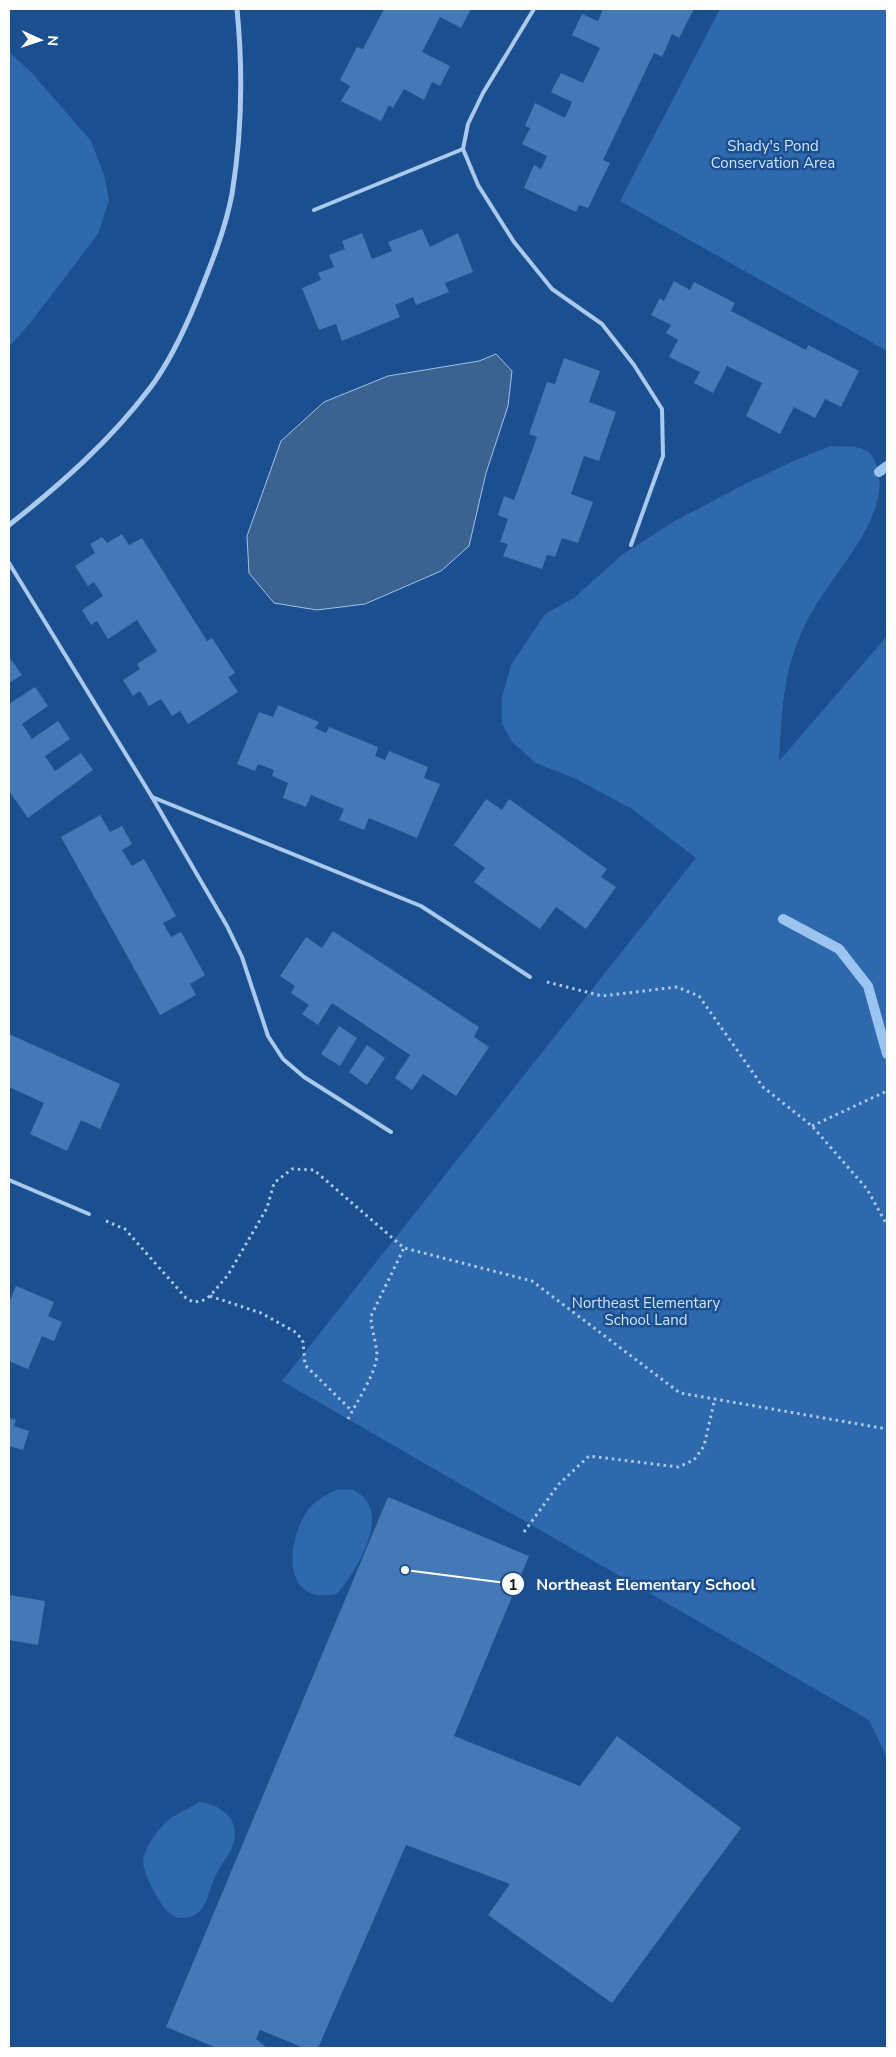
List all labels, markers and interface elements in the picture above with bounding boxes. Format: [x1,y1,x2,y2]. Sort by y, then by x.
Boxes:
north arrow [15,15,65,65]
text: N [43,35,62,46]
park label: Shady's Pond Conservation Area [711,136,835,173]
park label: Northeast Elementary School Land [572,1293,720,1330]
callout: Northeast Elementary School [501,1569,765,1600]
text: Northeast Elementary School [536,1574,756,1596]
text: 1 [508,1575,518,1595]

